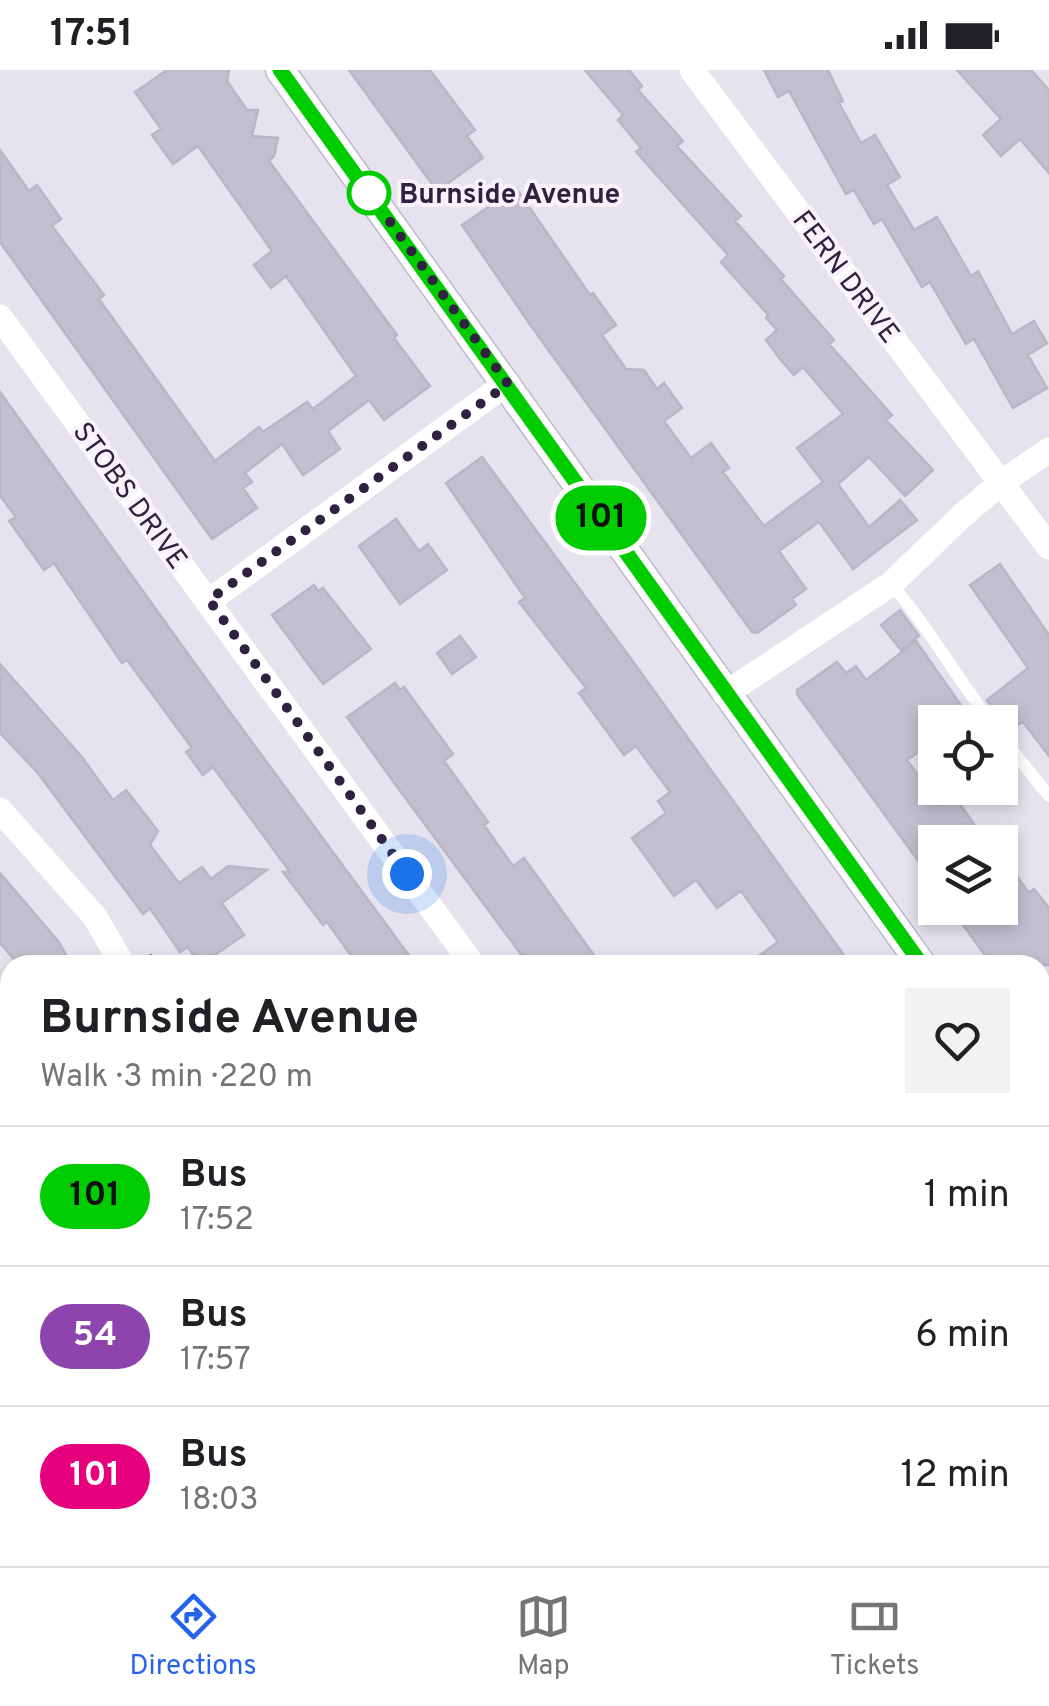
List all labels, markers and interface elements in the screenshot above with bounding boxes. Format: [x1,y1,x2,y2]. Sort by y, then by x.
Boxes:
text: 17:51 [50,11,133,60]
marker: Burnside Avenue [348,172,390,214]
place label: Burnside Avenue [399,178,620,214]
street label: FERN DRIVE [783,204,906,351]
street label: STOBS DRIVE [63,416,194,577]
line badge: 101 [544,486,658,550]
text: 101 [575,496,627,540]
map controls [918,705,1018,925]
button: locate [918,705,1018,805]
button: layers [918,825,1018,925]
your location [382,849,432,899]
button: heart [905,988,1010,1093]
text: Burnside Avenue [40,990,419,1050]
text: Walk · 3 min · 220 m [40,1058,313,1098]
text: Bus [180,1152,247,1201]
text: 1 min [924,1172,1010,1221]
text: 101 [69,1174,121,1218]
text: 17:52 [180,1201,254,1241]
text: Bus [180,1292,247,1341]
text: 6 min [915,1312,1010,1361]
text: 54 [73,1314,117,1358]
text: 17:57 [180,1341,251,1381]
text: Bus [180,1432,247,1481]
text: 12 min [900,1452,1010,1501]
text: 101 [69,1454,121,1498]
text: 18:03 [180,1481,259,1521]
tab: Directions [130,1589,257,1685]
tab: Map [516,1589,571,1685]
tab: Tickets [830,1589,919,1685]

